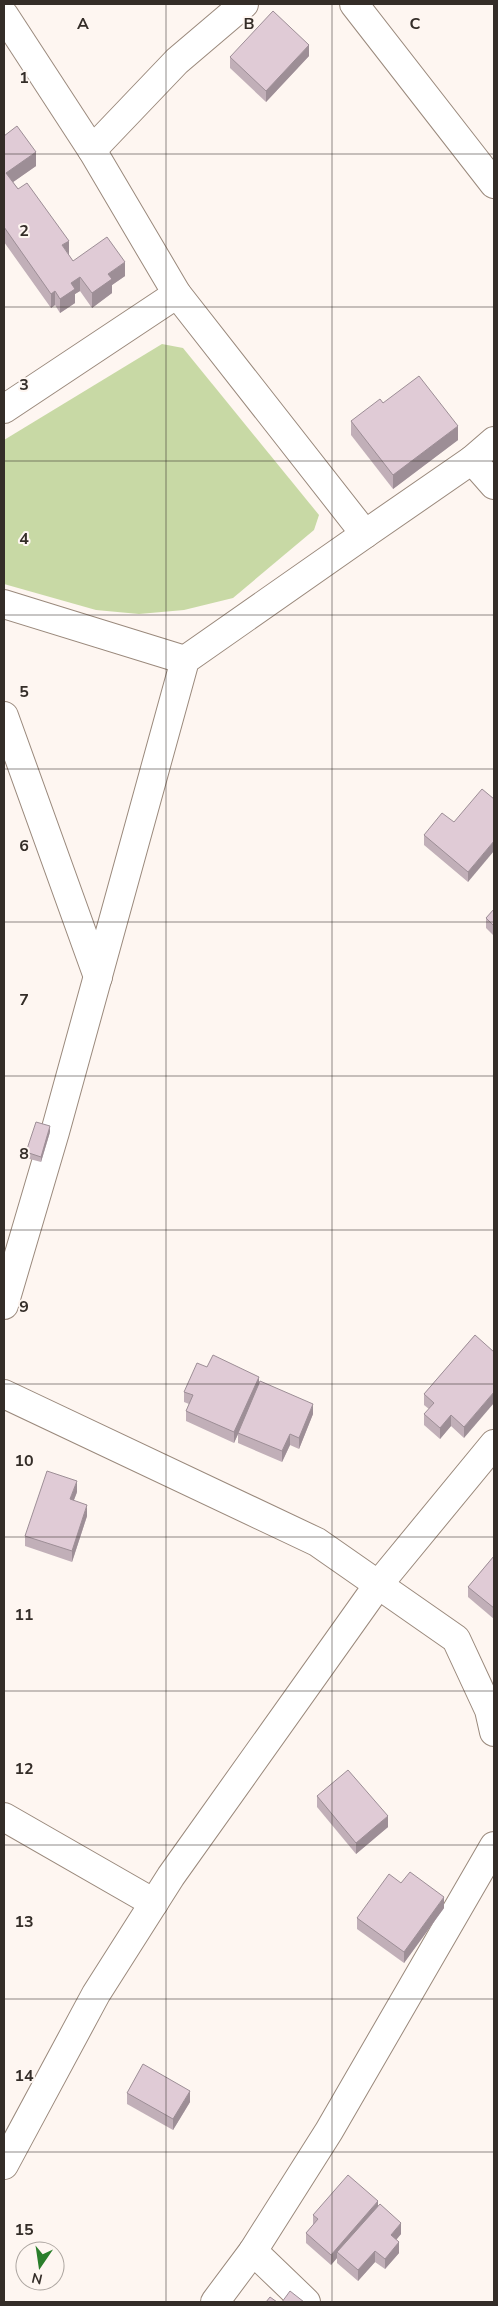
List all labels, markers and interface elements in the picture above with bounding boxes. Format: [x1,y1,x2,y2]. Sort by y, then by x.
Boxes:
text: A [77,13,89,35]
text: B [243,13,255,35]
text: C [410,13,421,35]
text: 1 [19,67,29,89]
text: 2 [19,220,29,242]
text: 3 [19,374,29,396]
text: 4 [19,528,29,550]
text: 5 [19,681,29,703]
text: 6 [19,835,29,857]
text: 7 [19,989,29,1011]
text: 8 [19,1143,29,1165]
text: 9 [19,1296,29,1318]
text: 10 [14,1450,34,1472]
text: 11 [14,1604,34,1626]
text: 12 [14,1758,34,1780]
text: 13 [14,1911,34,1933]
text: 14 [14,2065,34,2087]
text: 15 [14,2219,34,2241]
north arrow [15,2241,65,2291]
text: N [30,2268,44,2289]

